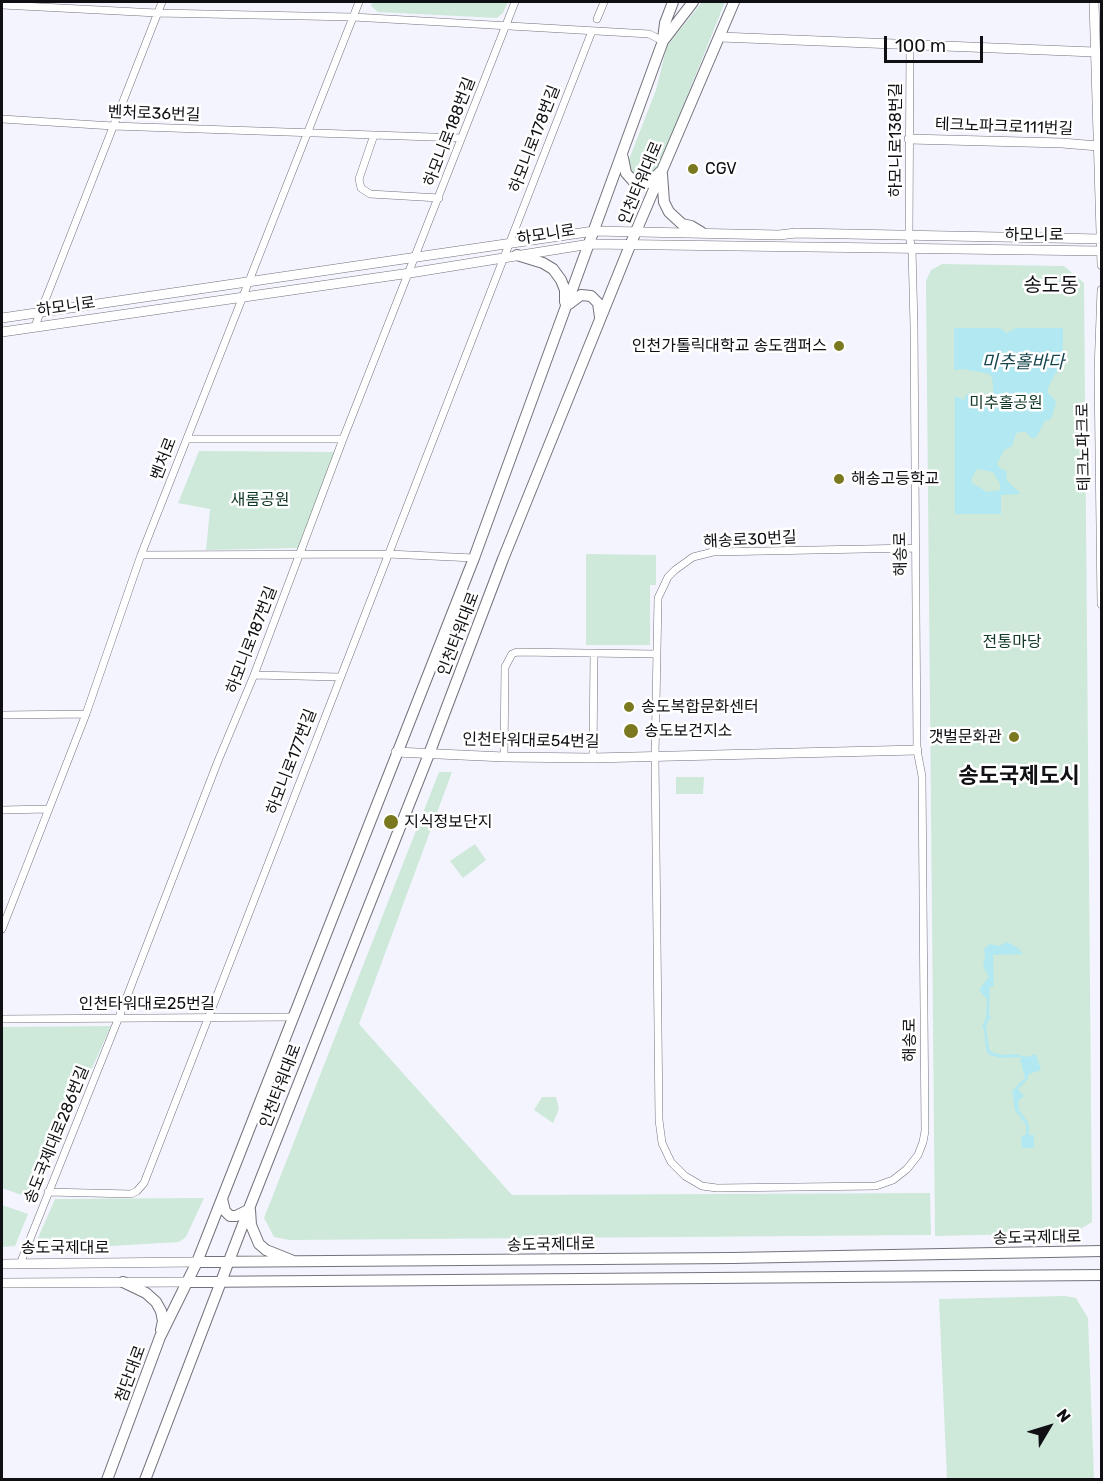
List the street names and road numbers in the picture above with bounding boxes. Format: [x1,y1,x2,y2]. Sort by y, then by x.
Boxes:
street label: 하모니로188번길 [420,75,480,189]
street label: 하모니로178번길 [506,83,564,195]
street label: 하모니로138번길 [886,83,906,197]
street label: 벤처로36번길 [107,103,201,125]
street label: 테크노파크로111번길 [935,115,1073,139]
street label: 인천타워대로 [615,139,667,227]
street label: 하모니로 [515,221,577,249]
street label: 하모니로 [1005,225,1063,245]
street label: 하모니로 [36,293,96,321]
street label: 테크노파크로 [1074,403,1094,491]
street label: 벤처로 [147,435,181,483]
street label: 해송로30번길 [703,528,797,552]
street label: 해송로 [891,532,911,576]
street label: 하모니로187번길 [223,584,281,696]
street label: 인천타워대로 [434,589,484,679]
street label: 하모니로177번길 [263,706,321,818]
street label: 인천타워대로54번길 [462,730,600,752]
street label: 인천타워대로25번길 [79,994,215,1014]
street label: 해송로 [900,1018,920,1062]
street label: 인천타워대로 [256,1041,306,1131]
street label: 송도국제대로286번길 [21,1063,93,1207]
street label: 송도국제대로 [993,1228,1081,1248]
street label: 송도국제대로 [507,1235,595,1255]
street label: 송도국제대로 [21,1238,109,1258]
street label: 첨단대로 [112,1343,150,1405]

